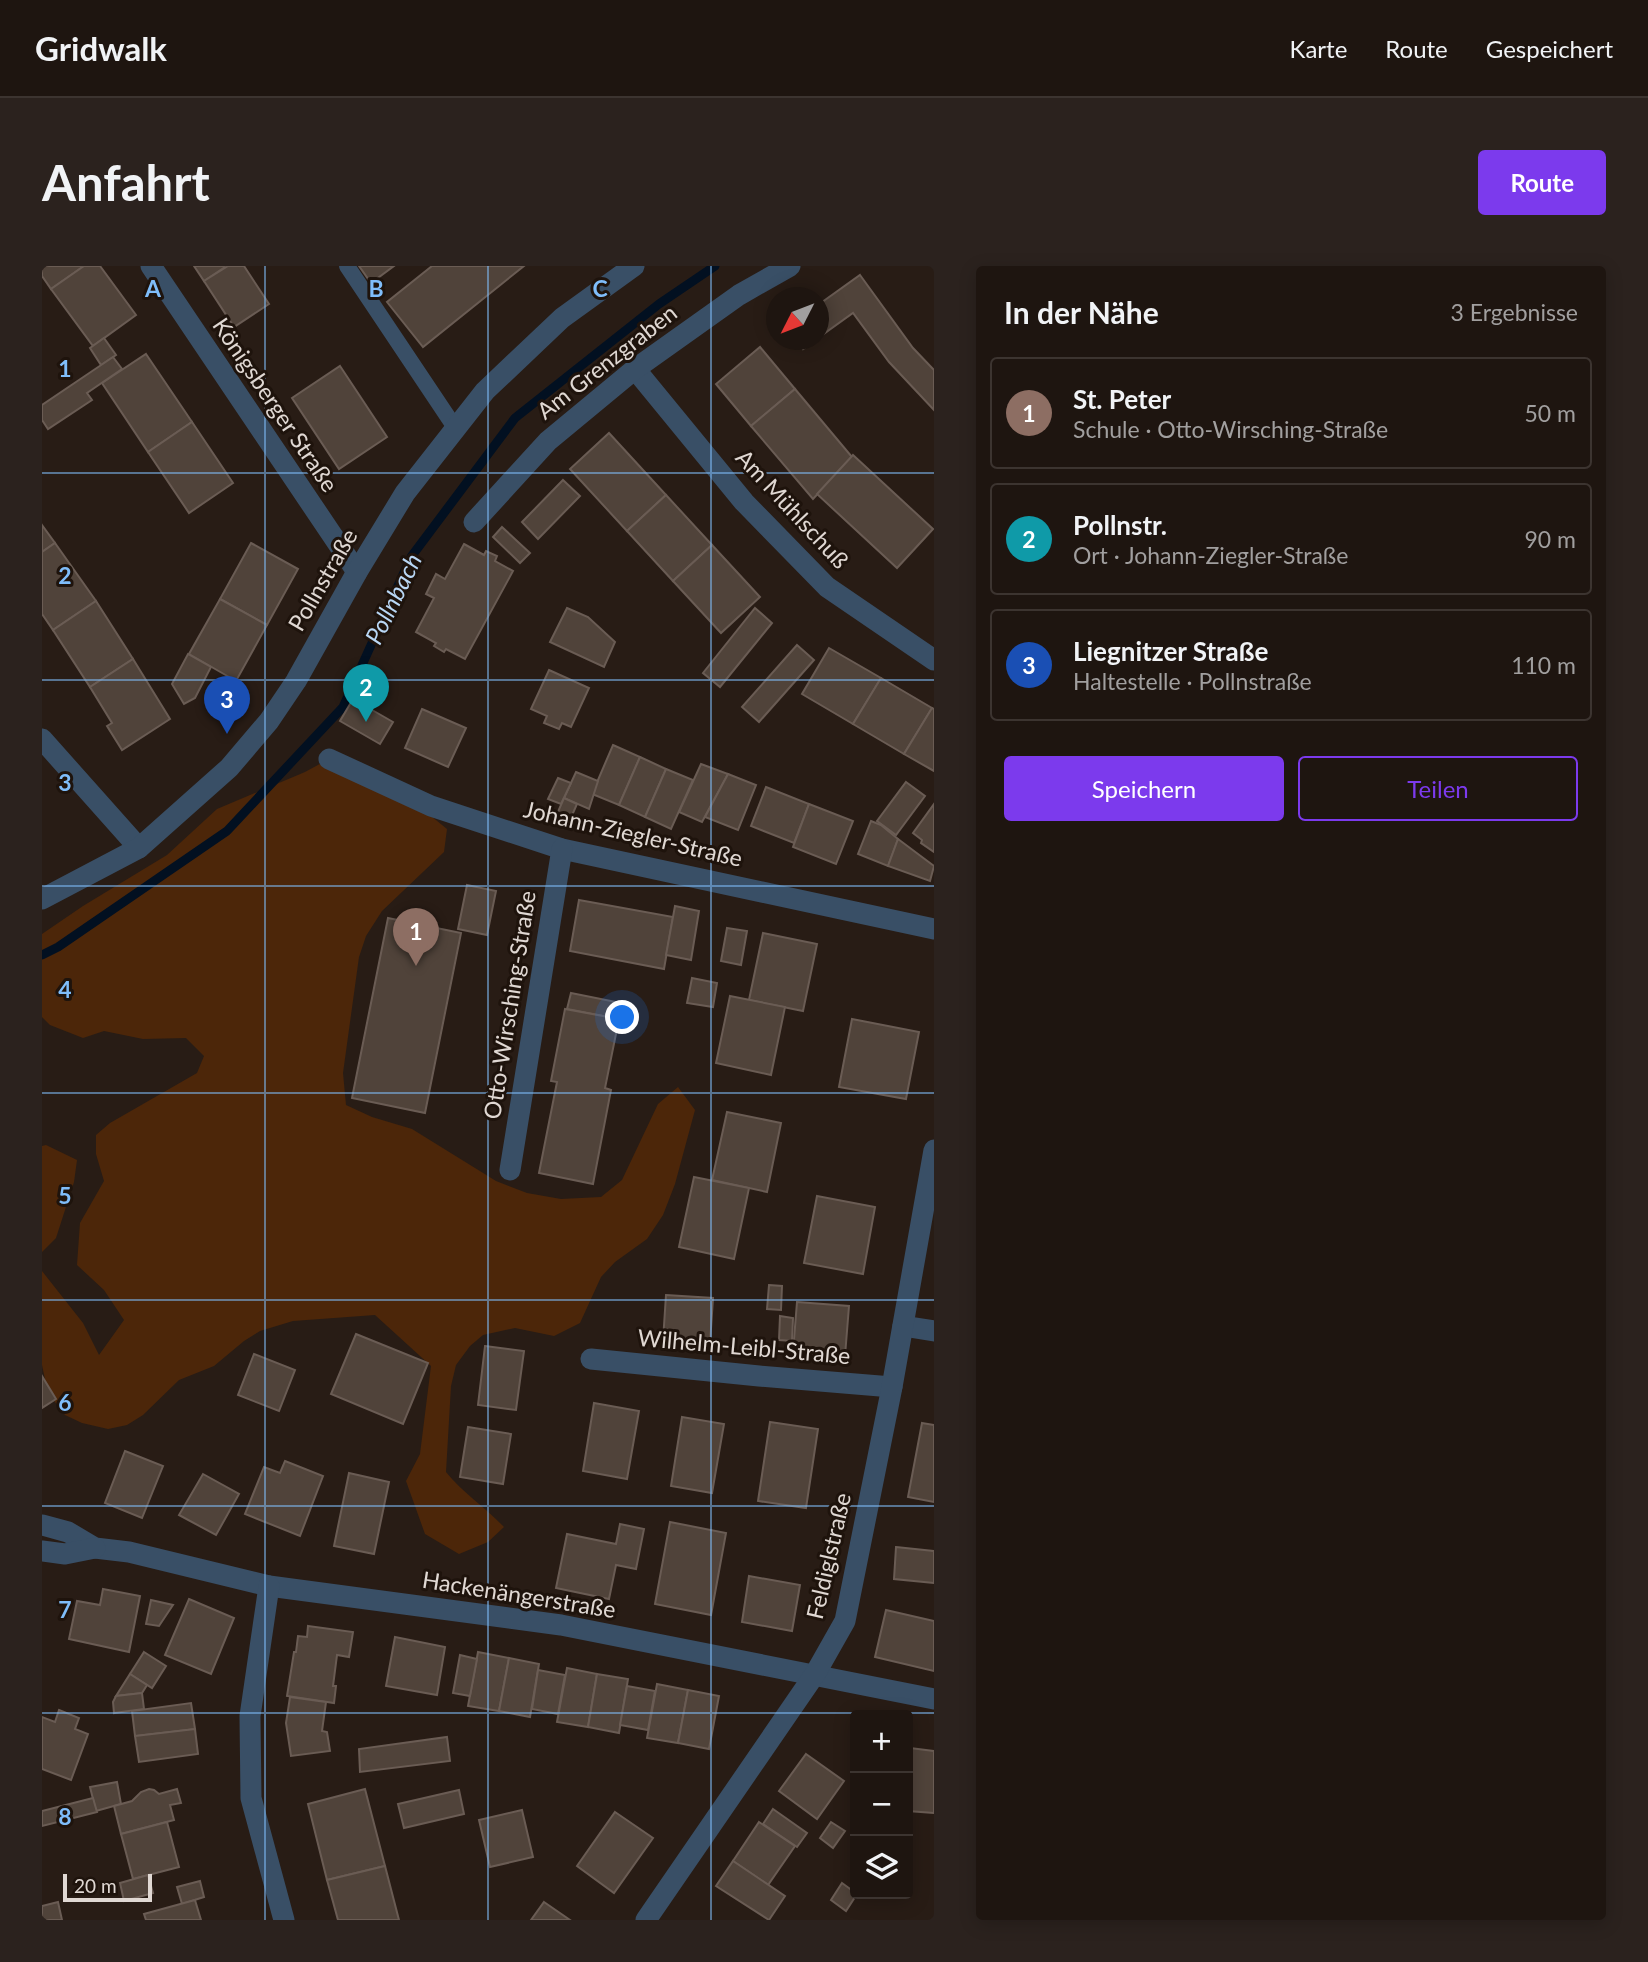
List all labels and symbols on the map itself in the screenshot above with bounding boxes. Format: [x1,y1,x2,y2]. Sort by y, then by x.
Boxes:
text: A [144,274,162,302]
text: B [368,274,384,302]
text: C [592,274,608,302]
north arrow [766,287,829,350]
street label: Am Grenzgraben [531,298,682,424]
street label: Königsberger Straße [207,312,344,497]
text: 1 [58,354,72,382]
street label: Am Mühlschuß [730,443,855,574]
street label: Pollnstraße [282,523,363,636]
water label: Pollnbach [358,548,427,648]
text: 2 [58,561,72,589]
pin: 2 [343,664,389,722]
pin: 3 [204,676,250,734]
text: 3 [58,768,72,796]
street label: Johann-Ziegler-Straße [521,794,745,872]
street label: Otto-Wirsching-Straße [477,889,541,1121]
pin: 1 [393,908,439,966]
text: 4 [58,975,72,1003]
your location [605,1000,639,1034]
text: 5 [58,1181,72,1209]
street label: Wilhelm-Leibl-Straße [637,1323,852,1369]
text: 6 [58,1388,72,1416]
street label: Feldiglstraße [800,1490,856,1622]
street label: Hackenängerstraße [420,1565,618,1623]
text: 7 [58,1595,72,1623]
text: 8 [58,1802,72,1830]
scale bar [63,1871,152,1903]

